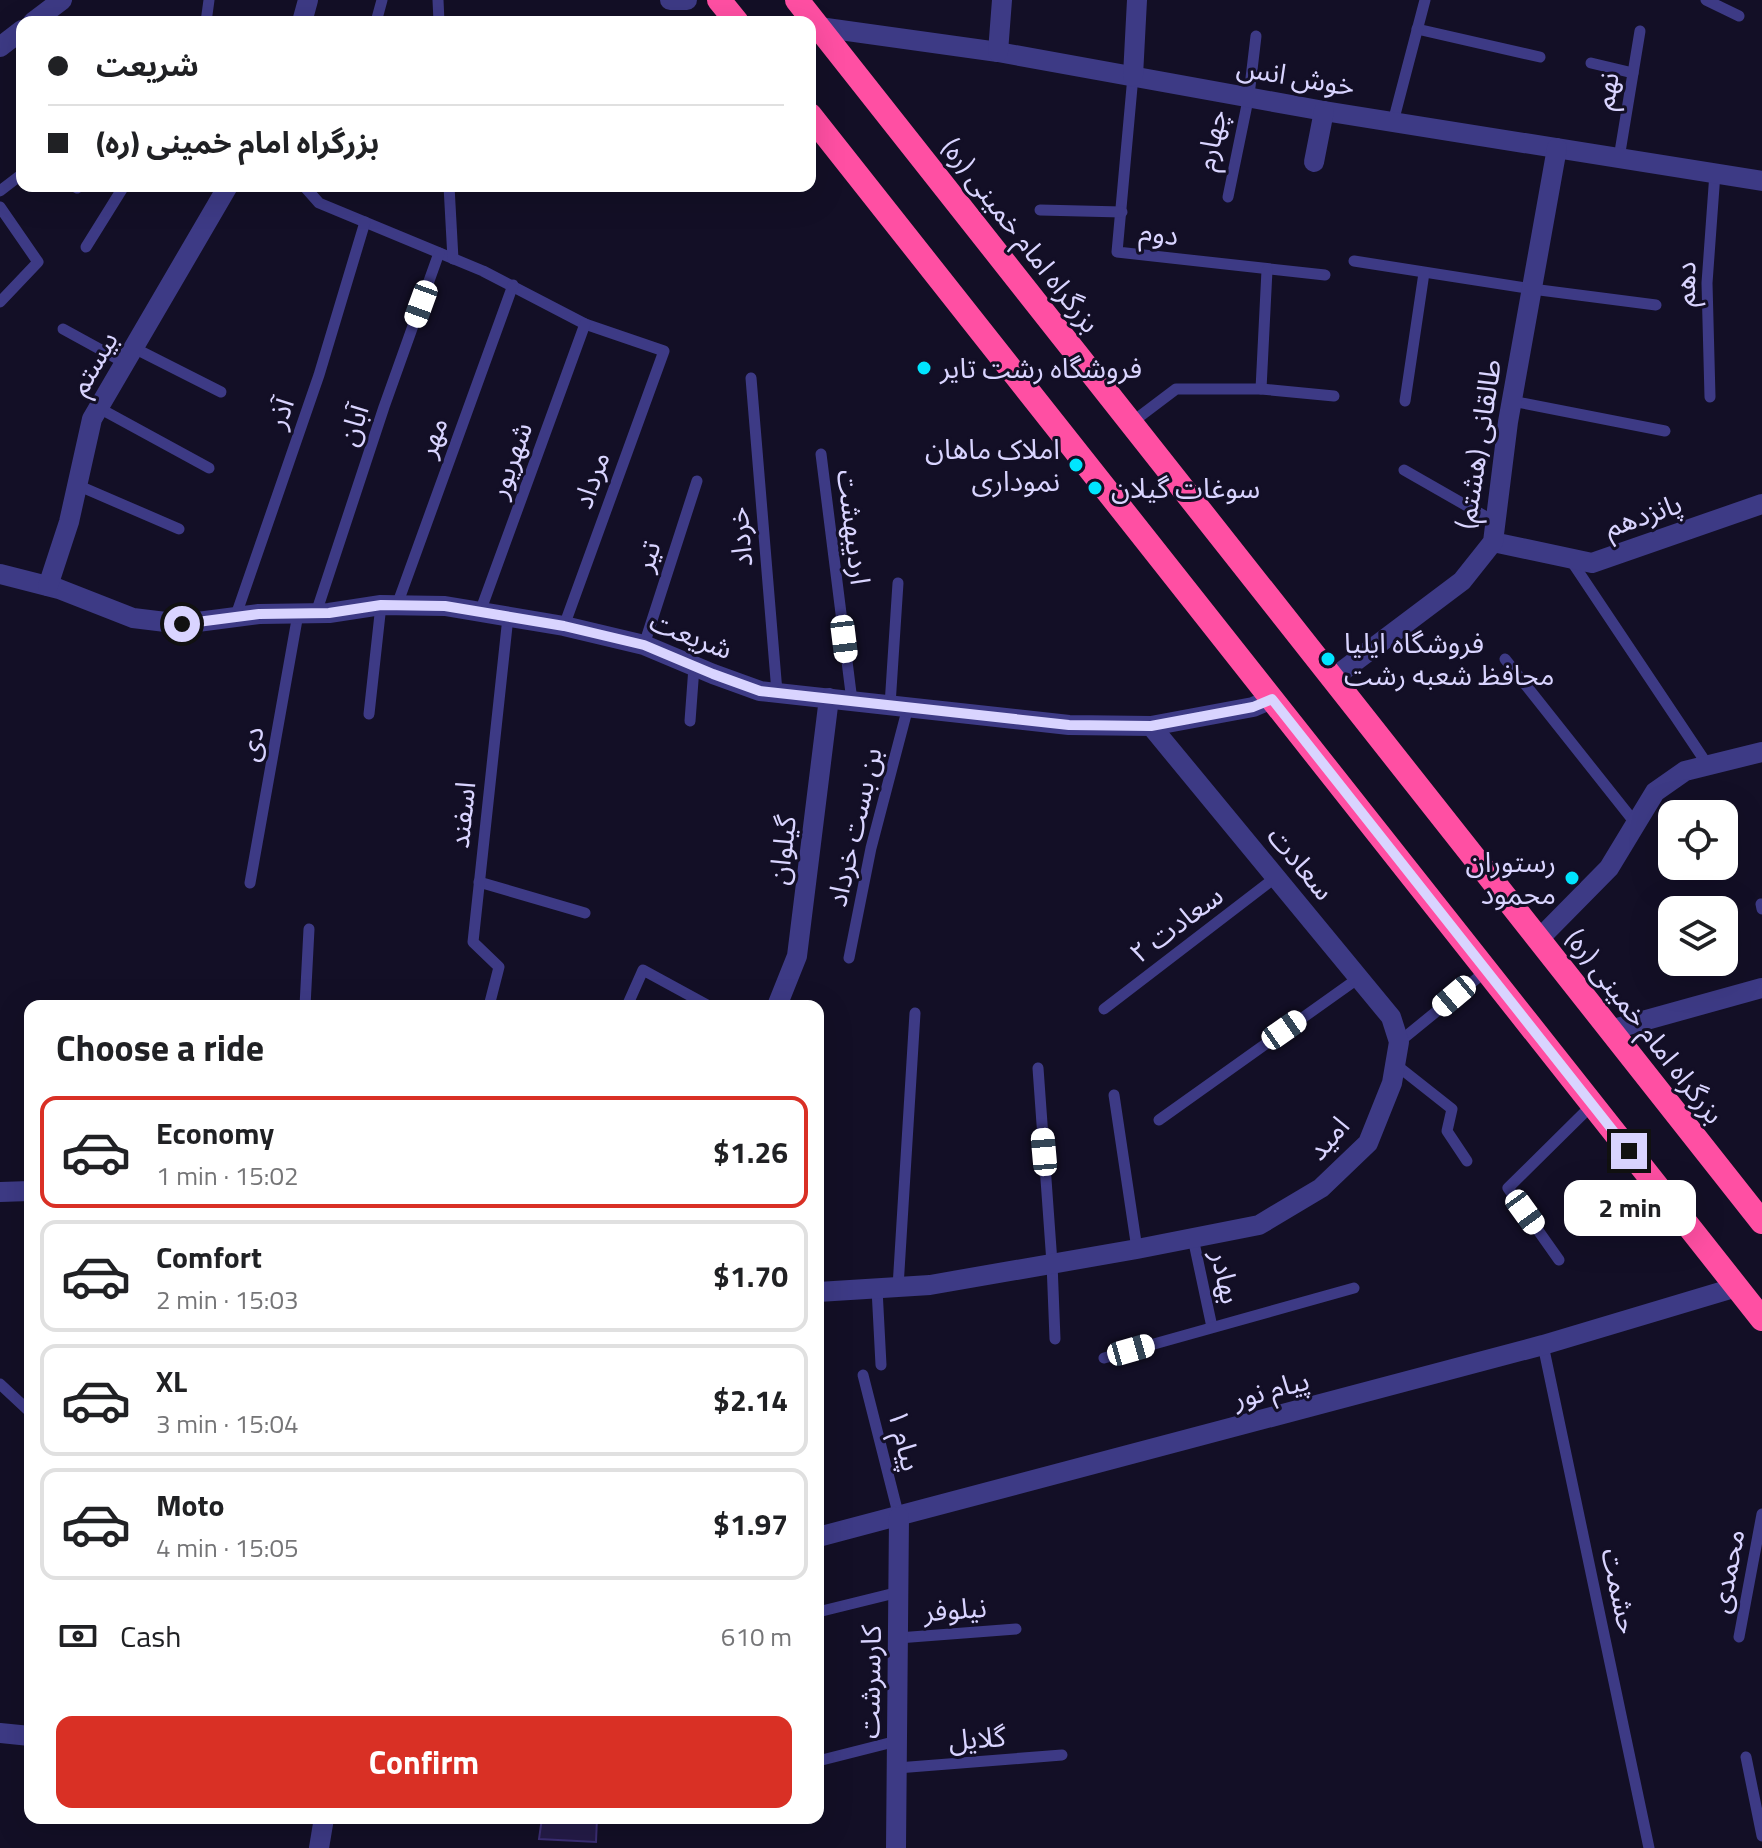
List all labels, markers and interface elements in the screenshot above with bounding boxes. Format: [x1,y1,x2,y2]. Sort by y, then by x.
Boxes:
text: شریعت [96,42,199,88]
street label: خوش انس [1234,44,1359,107]
street label: نهم [1581,69,1631,113]
street label: چهارم [1183,105,1238,174]
text: بزرگراه امام خمینی (ره) [96,119,379,165]
street label: بزرگراه امام خمینی (ره) [931,128,1112,342]
street label: دوم [1137,209,1181,256]
street label: دهم [1663,261,1707,307]
car [402,277,440,331]
street label: بیستم [57,323,129,403]
place label: فروشگاه رشت تاير [939,346,1142,389]
street label: طالقانی (هشتم) [1443,356,1513,532]
marker: فروشگاه رشت تاير [915,359,933,377]
street label: آذر [254,390,305,435]
street label: آبان [326,397,380,451]
street label: مهر [404,411,459,464]
street label: شهریور [476,416,543,505]
place label: املاک ماهان نموداری [925,427,1060,502]
street label: مرداد [560,445,621,515]
marker: املاک ماهان نموداری [1067,456,1085,474]
place label: سوغات گیلان [1111,466,1260,509]
street label: اردیبهشت [826,467,883,587]
marker: سوغات گیلان [1086,479,1104,497]
street label: پانزدهم [1598,481,1688,549]
street label: خرداد [715,505,764,569]
street label: تیر [621,535,672,578]
street label: شریعت [643,599,739,670]
route start [164,606,200,642]
car [829,614,859,664]
place label: فروشگاه ایلیا محافظ شعبه رشت [1344,621,1555,696]
marker: فروشگاه ایلیا محافظ شعبه رشت [1319,650,1337,668]
street label: دی [226,723,275,765]
street label: بن بست خرداد [814,743,893,911]
street label: اسفند [437,779,486,851]
map controls [1658,800,1738,976]
button: locate [1658,800,1738,880]
street label: گیلوان [756,812,807,887]
street label: سعادت [1257,816,1345,909]
place label: رستوران محمود [1466,840,1556,915]
marker: رستوران محمود [1563,869,1581,887]
street label: سعادت ۲ [1120,874,1232,973]
button: layers [1658,896,1738,976]
street label: بزرگراه امام خمینی (ره) [1555,919,1736,1133]
car [1428,971,1480,1021]
car [1257,1006,1311,1054]
text: Choose a ride [56,1020,264,1075]
street label: امید [1296,1106,1359,1169]
text: Economy [156,1110,274,1156]
icon: car [60,1116,132,1188]
car [1030,1127,1058,1177]
text: $1.26 [713,1129,788,1175]
route end [1611,1133,1647,1169]
text: 1 min · 15:02 [156,1156,299,1195]
callout: 2 min [1563,1179,1695,1235]
car [1501,1186,1549,1238]
text: 2 min [1598,1188,1662,1227]
text: Comfort [156,1234,262,1280]
icon: car [60,1240,132,1312]
street label: بهادر [1200,1245,1253,1308]
text: $1.70 [713,1253,788,1299]
text: 2 min · 15:03 [156,1280,299,1319]
car [1105,1332,1157,1368]
text: XL [156,1358,187,1404]
street label: پیام نور [1227,1358,1314,1420]
icon: car [60,1364,132,1436]
text: $2.14 [713,1377,788,1423]
text: 3 min · 15:04 [156,1404,299,1443]
street label: پیام ۱ [877,1404,934,1476]
text: Moto [156,1482,224,1528]
icon: car [60,1488,132,1560]
text: $1.97 [713,1501,788,1547]
street label: محمدی [1697,1525,1756,1617]
text: 4 min · 15:05 [156,1528,299,1567]
street label: حشمت [1590,1544,1651,1638]
street label: نیلوفر [921,1585,988,1632]
text: Cash [120,1613,181,1659]
icon: cash [56,1614,100,1658]
text: 610 m [721,1617,792,1656]
street label: کارسرشت [847,1624,892,1739]
street label: گلایل [947,1714,1007,1761]
button: Confirm [56,1716,792,1808]

